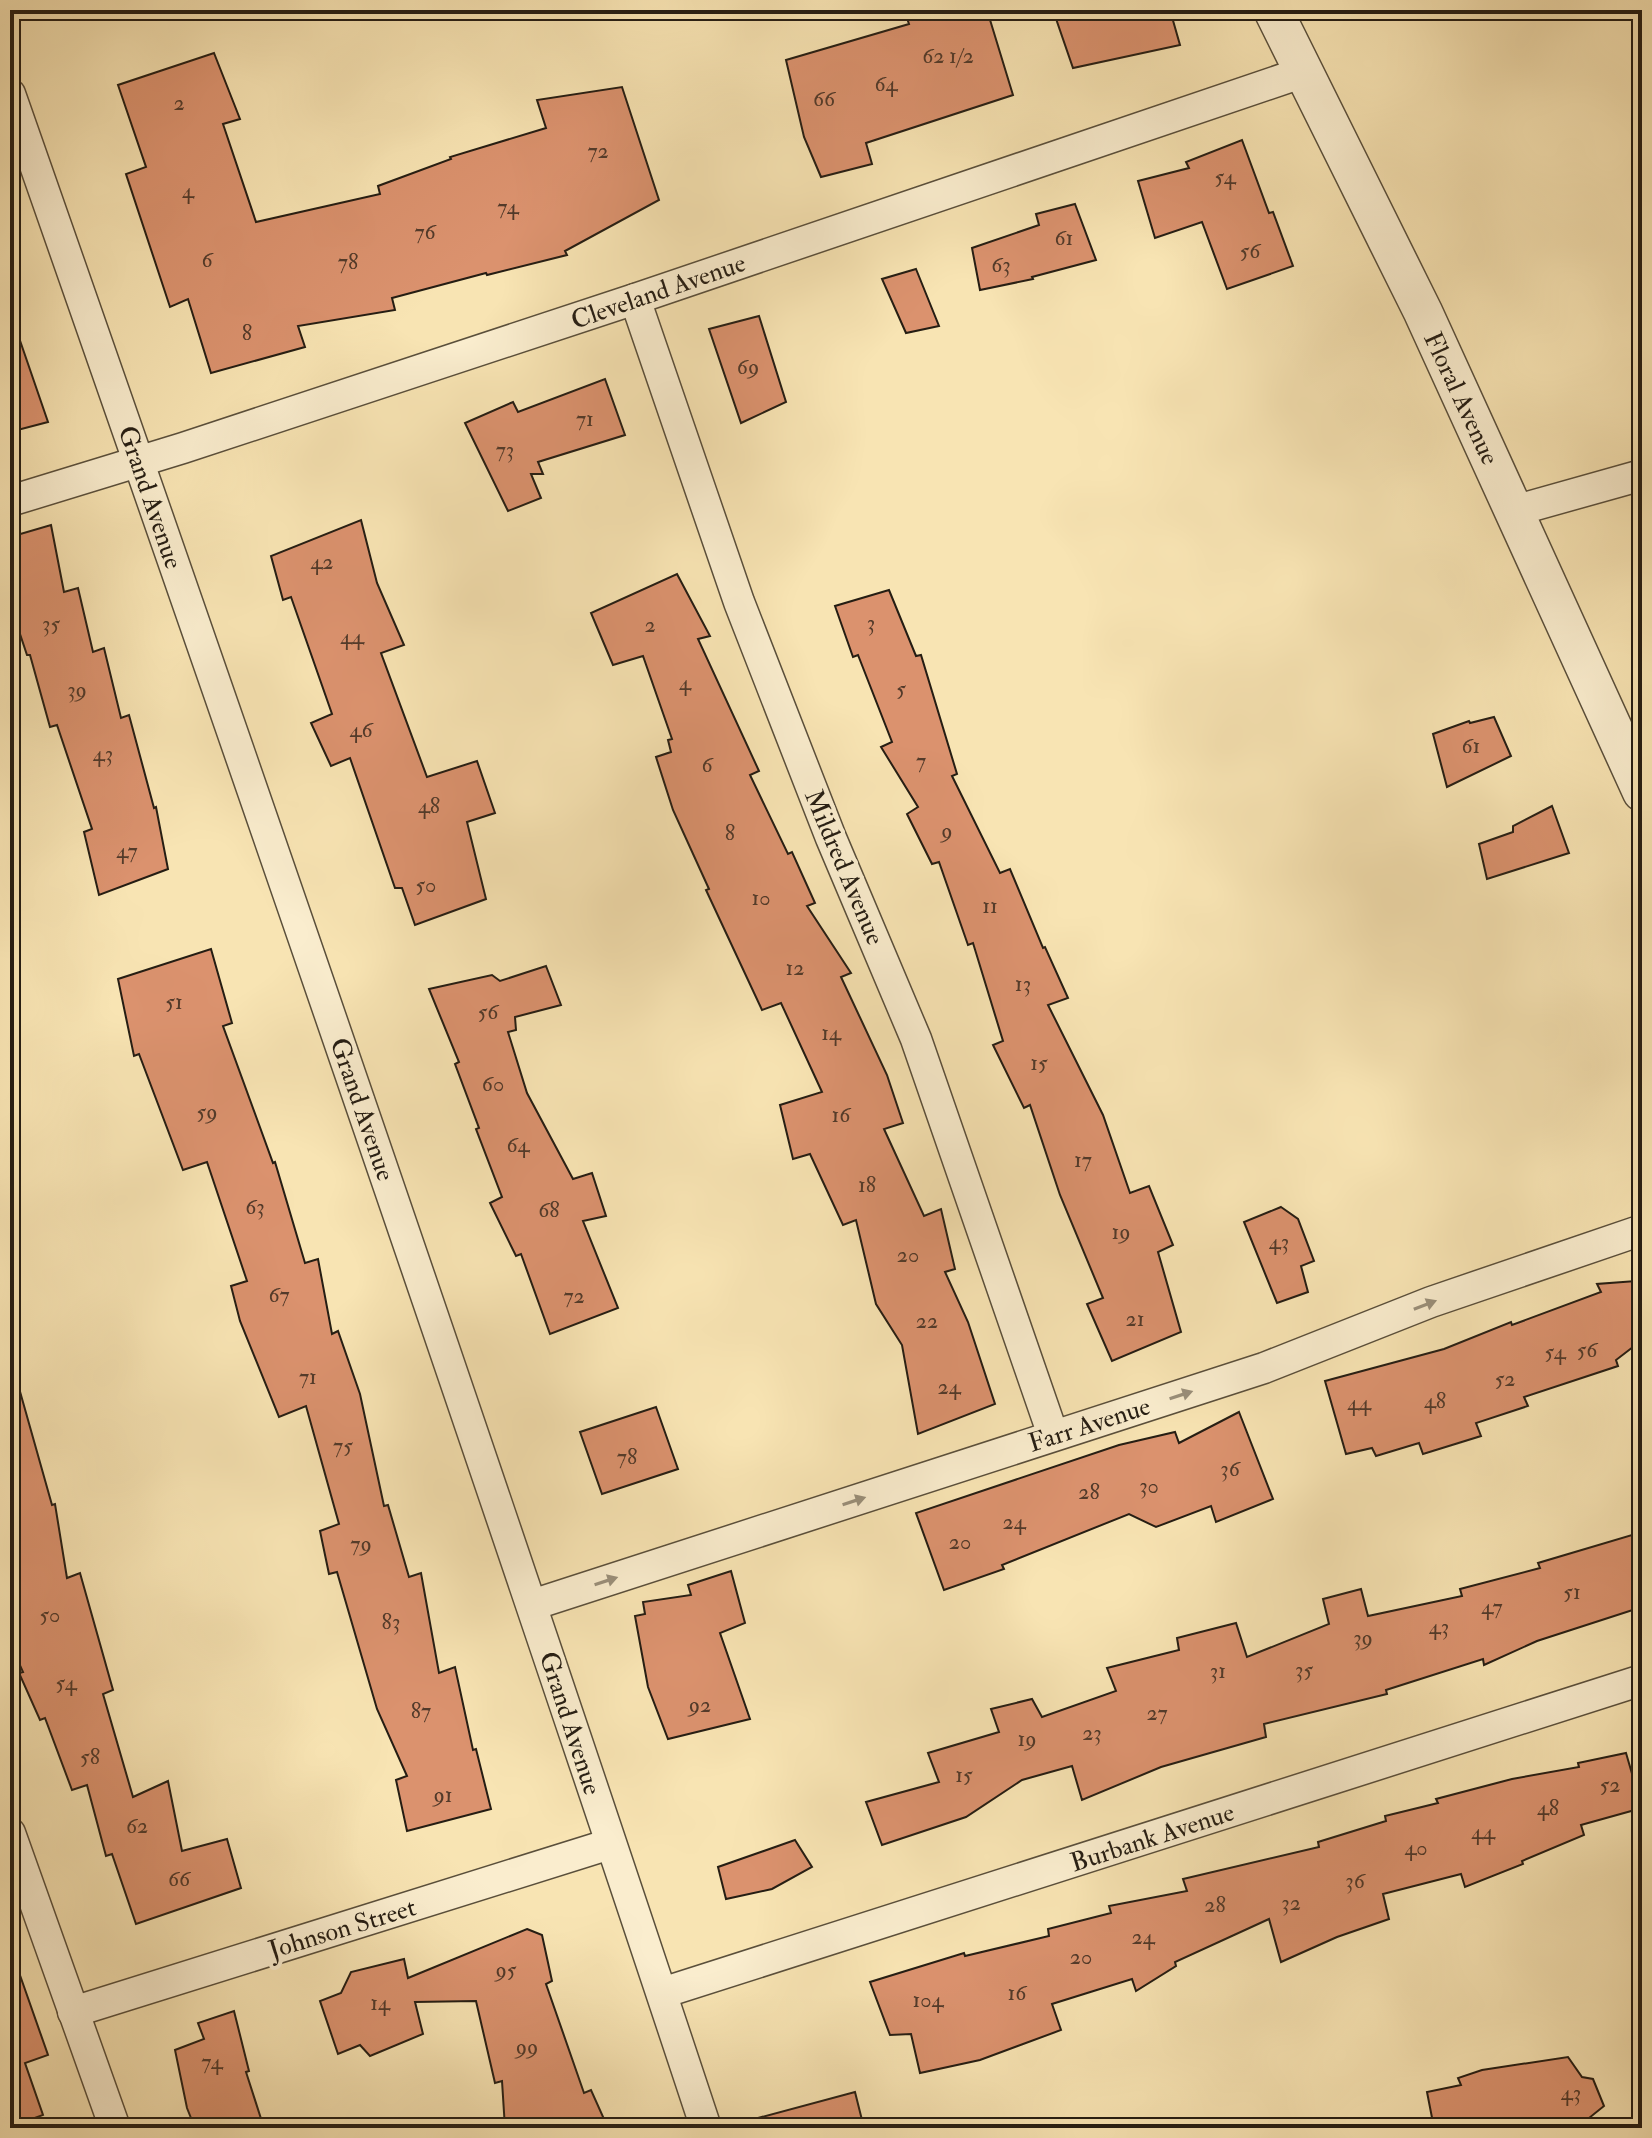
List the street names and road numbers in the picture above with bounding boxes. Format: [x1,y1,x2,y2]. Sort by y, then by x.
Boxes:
street label: Cleveland Avenue [567,247,750,337]
street label: Floral Avenue [1416,327,1506,470]
street label: Grand Avenue [111,422,189,573]
street label: Mildred Avenue [797,785,891,950]
street label: Grand Avenue [323,1034,401,1185]
street label: Farr Avenue [1024,1390,1154,1460]
street label: Grand Avenue [532,1647,608,1799]
street label: Burbank Avenue [1066,1796,1238,1879]
street label: Johnson Street [264,1891,420,1967]

